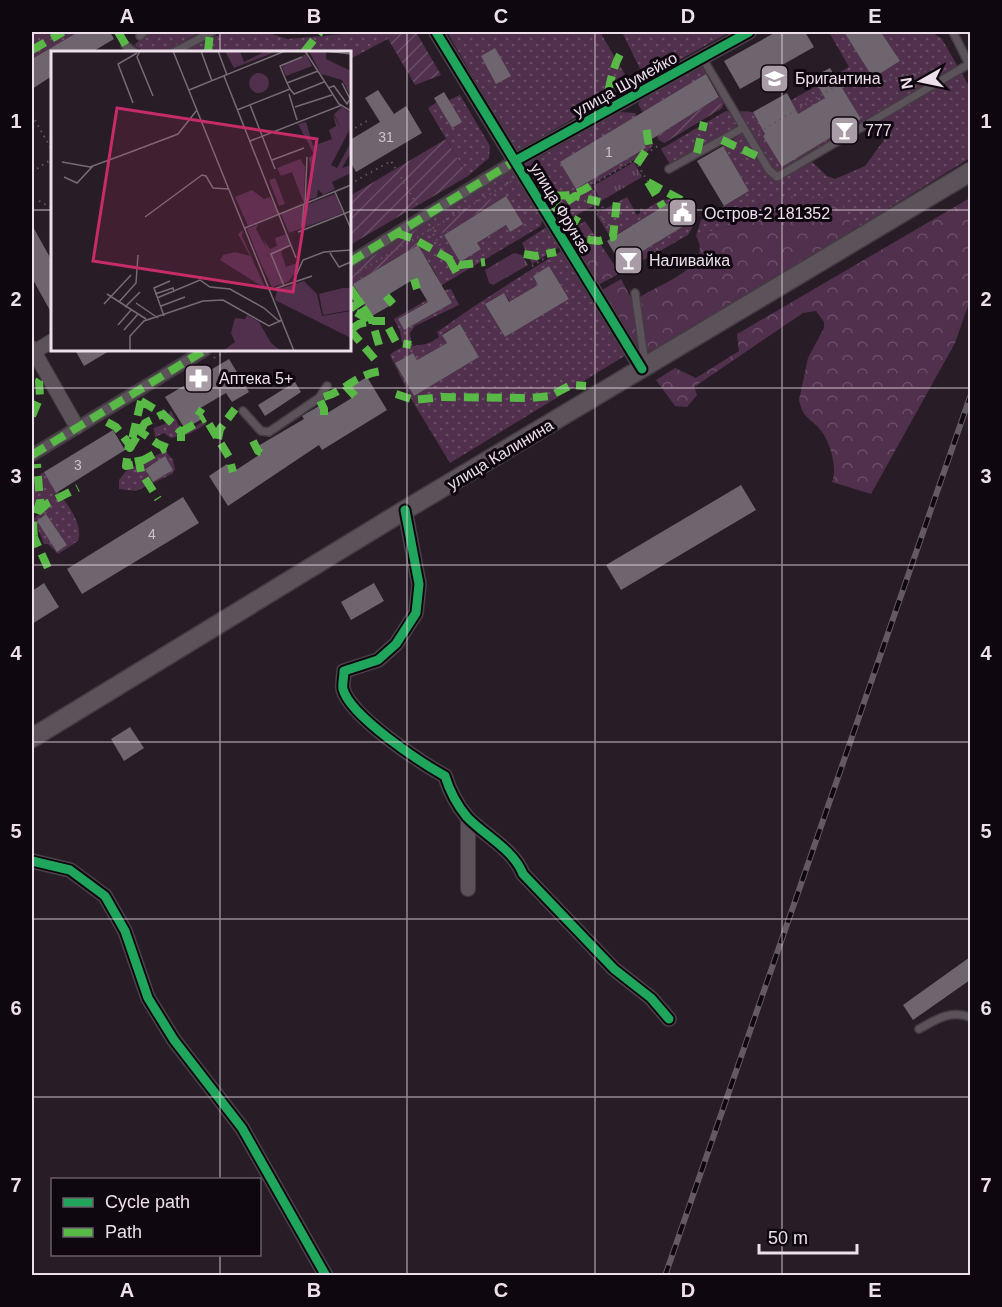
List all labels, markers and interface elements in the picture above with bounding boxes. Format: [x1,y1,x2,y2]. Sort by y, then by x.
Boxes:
text: A [120,5,134,27]
text: B [307,5,321,27]
text: C [494,5,508,27]
text: D [681,5,695,27]
text: E [868,5,882,27]
street label: улица Шумейко [570,49,680,120]
inset map [51,51,351,351]
north arrow [891,51,951,111]
school or university icon: Бригантина [758,62,790,94]
place label: Бригантина [795,70,881,87]
text: N [897,76,916,90]
text: 1 [10,110,22,132]
text: 1 [980,110,992,132]
bar icon: 777 [828,114,860,146]
place label: 777 [865,122,892,139]
house number: 31 [378,129,394,145]
house number: 1 [605,144,613,160]
street label: улица Фрунзе [527,160,594,257]
public building icon: Остров-2 181352 [667,197,699,229]
place label: Остров-2 181352 [704,205,830,222]
bar icon: Наливайка [612,244,644,276]
place label: Наливайка [649,252,730,269]
text: 2 [10,288,22,310]
text: 2 [980,288,992,310]
pharmacy icon: Аптека 5+ [182,362,214,394]
place label: Аптека 5+ [219,370,293,387]
street label: улица Калинина [444,416,556,493]
house number: 3 [74,457,82,473]
text: 3 [10,465,22,487]
text: 3 [980,465,992,487]
house number: 4 [148,526,156,542]
text: 4 [10,642,22,664]
text: 4 [980,642,992,664]
text: 5 [10,820,22,842]
text: 5 [980,820,992,842]
text: 6 [10,997,22,1019]
text: 6 [980,997,992,1019]
text: 7 [10,1174,22,1196]
text: 7 [980,1174,992,1196]
legend [51,1178,261,1256]
text: Cycle path [105,1192,190,1212]
scale bar [759,1217,856,1255]
text: Path [105,1222,142,1242]
text: 50 m [768,1228,808,1248]
text: A [120,1279,134,1301]
text: B [307,1279,321,1301]
text: C [494,1279,508,1301]
text: D [681,1279,695,1301]
text: E [868,1279,882,1301]

